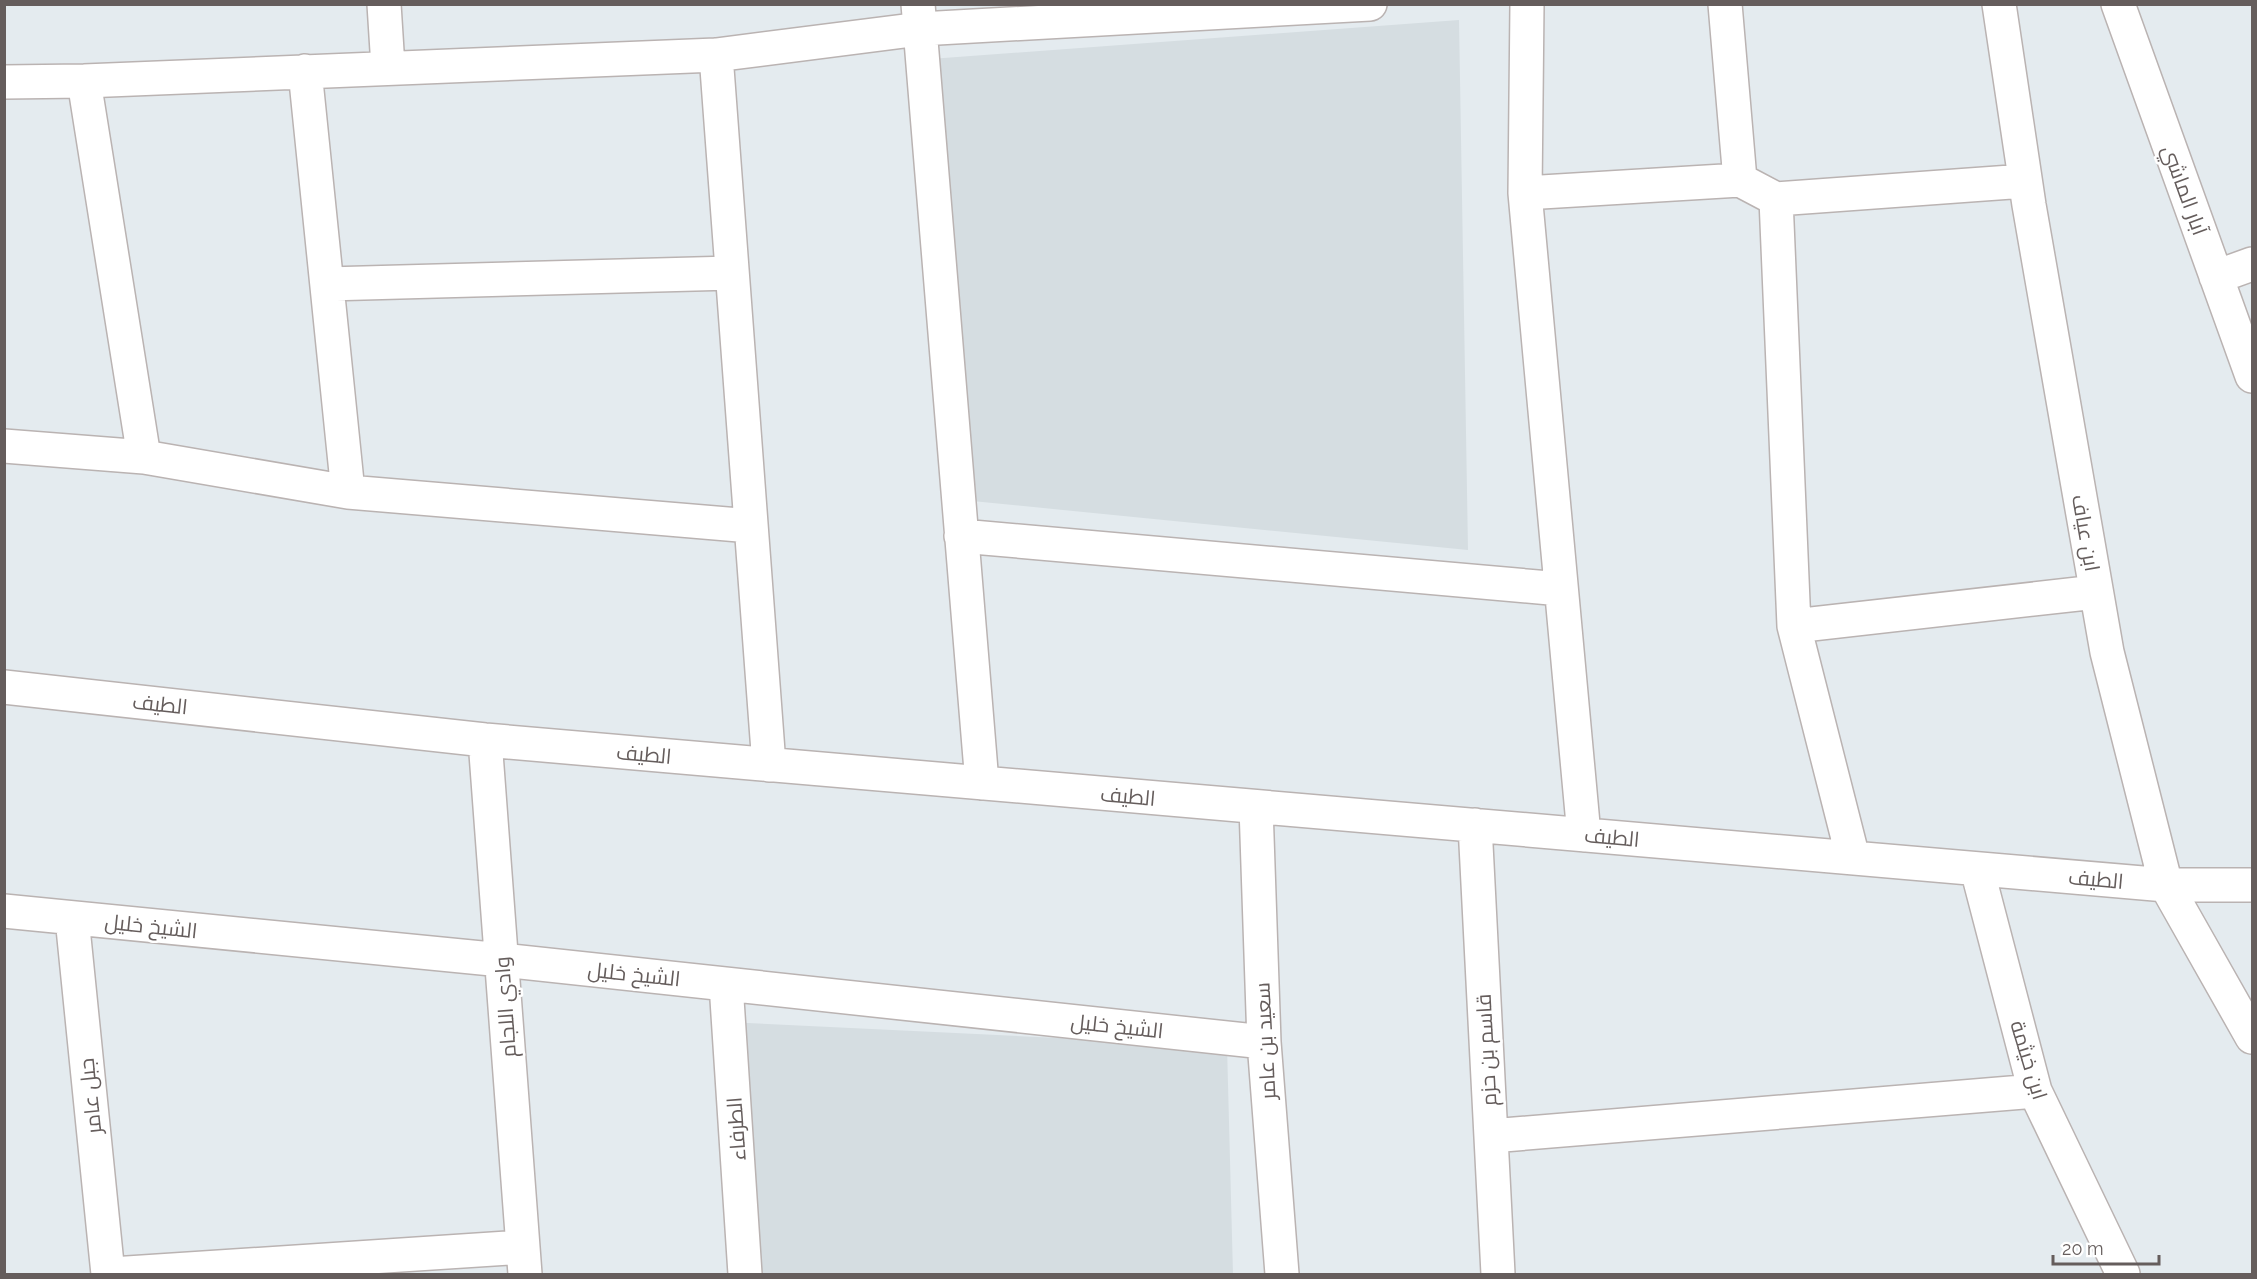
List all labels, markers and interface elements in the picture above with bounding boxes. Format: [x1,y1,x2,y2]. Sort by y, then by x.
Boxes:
street label: آبار الماشي [2154,142,2213,240]
street label: ابن عياف [2066,493,2105,574]
street label: الطيف [131,689,189,719]
street label: الطيف [615,739,673,769]
street label: الطيف [1099,781,1157,811]
street label: الطيف [1583,822,1641,852]
street label: الطيف [2067,864,2125,894]
street label: الشيخ خليل [103,909,199,945]
street label: وادي اللجام [489,955,525,1058]
street label: الشيخ خليل [586,957,682,993]
street label: سعيد بن عامر [1249,982,1282,1101]
street label: قاسم بن حزم [1471,993,1503,1107]
street label: الشيخ خليل [1069,1009,1165,1045]
street label: ابن خيثمة [2004,1017,2053,1103]
street label: جبل عامر [74,1057,108,1136]
street label: الطرفاء [721,1096,751,1162]
scale bar [2053,1228,2160,1266]
text: 20 m [2062,1238,2104,1259]

